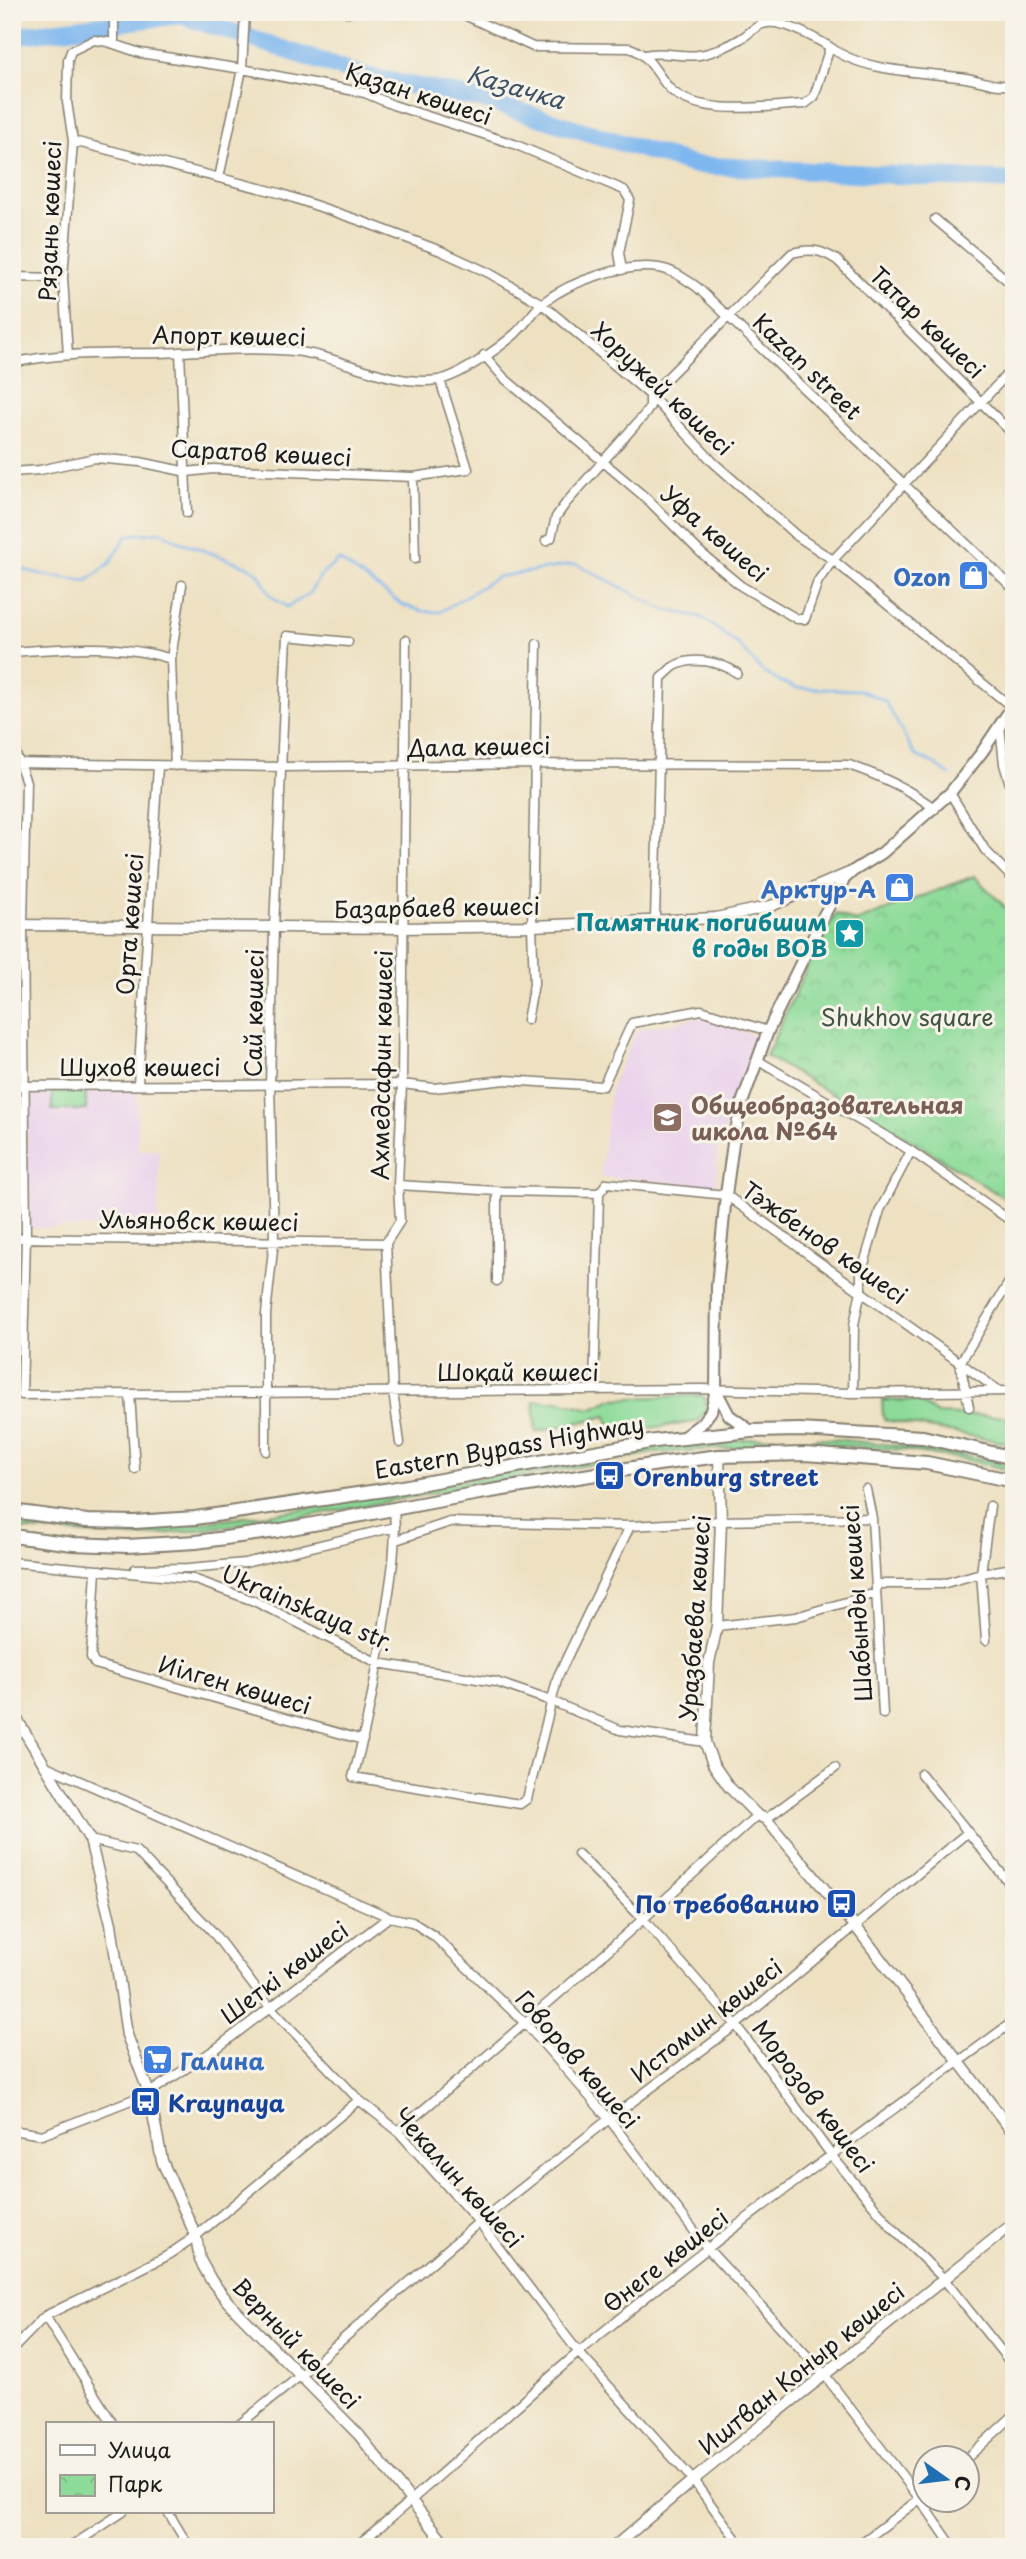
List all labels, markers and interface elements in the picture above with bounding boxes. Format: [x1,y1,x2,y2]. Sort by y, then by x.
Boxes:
street label: Қазан көшесі [341,53,497,133]
water label: Казачка [463,55,570,117]
street label: Рязань көшесі [29,140,69,302]
street label: Татар көшесі [862,258,994,386]
street label: Kazan street [745,305,871,427]
street label: Хоружей көшесі [584,313,742,463]
street label: Апорт көшесі [152,316,306,354]
street label: Саратов көшесі [170,430,352,474]
street label: Уфа көшесі [653,476,777,590]
place label: Ozon [893,559,951,594]
shop icon: Ozon [957,559,991,593]
street label: Дала көшесі [406,727,551,765]
street label: Орта көшесі [107,852,151,996]
place label: Арктур-А [761,871,876,906]
shop icon: Арктур-А [882,871,916,905]
street label: Базарбаев көшесі [334,888,540,926]
place label: Памятник погибшим в годы ВОВ [576,904,827,965]
place icon: Памятник погибшим в годы ВОВ [833,917,867,951]
street label: Сай көшесі [234,948,272,1078]
street label: Ахмедсафин көшесі [361,950,401,1180]
park label: Shukhov square [821,999,993,1034]
street label: Шухов көшесі [59,1049,221,1084]
place label: Общеобразовательная школа №64 [691,1087,964,1148]
school or university icon: Общеобразовательная школа №64 [651,1100,685,1134]
street label: Тәжбенов көшесі [735,1172,915,1312]
street label: Ульяновск көшесі [99,1201,299,1239]
street label: Шоқай көшесі [437,1354,599,1389]
street label: Eastern Bypass Highway [372,1405,646,1487]
bus stop icon: Orenburg street [593,1459,627,1493]
place label: Orenburg street [633,1459,819,1494]
street label: Шабынды көшесі [832,1503,880,1703]
street label: Уразбаева көшесі [669,1514,719,1722]
street label: Ukrainskaya str. [216,1555,400,1659]
street label: Иілген көшесі [155,1646,315,1722]
place label: По требованию [635,1886,819,1921]
bus stop icon: По требованию [825,1886,859,1920]
street label: Шеткі көшесі [213,1912,355,2032]
street label: Истомин көшесі [623,1950,789,2090]
street label: Говоров көшесі [508,1982,648,2136]
street label: Морозов көшесі [745,2012,883,2180]
supermarket icon: Галина [140,2043,174,2077]
place label: Галина [180,2043,265,2078]
bus stop icon: Kraynaya [128,2085,162,2119]
place label: Kraynaya [168,2085,285,2120]
street label: Чекалин көшесі [386,2099,532,2255]
street label: Өнеге көшесі [595,2200,735,2320]
street label: Верный көшесі [225,2269,369,2417]
street label: Иштван Коныр көшесі [690,2274,912,2462]
legend [46,2422,273,2514]
text: Улица [108,2433,171,2465]
north arrow [911,2444,981,2514]
text: Парк [108,2467,163,2499]
text: С [948,2473,979,2494]

